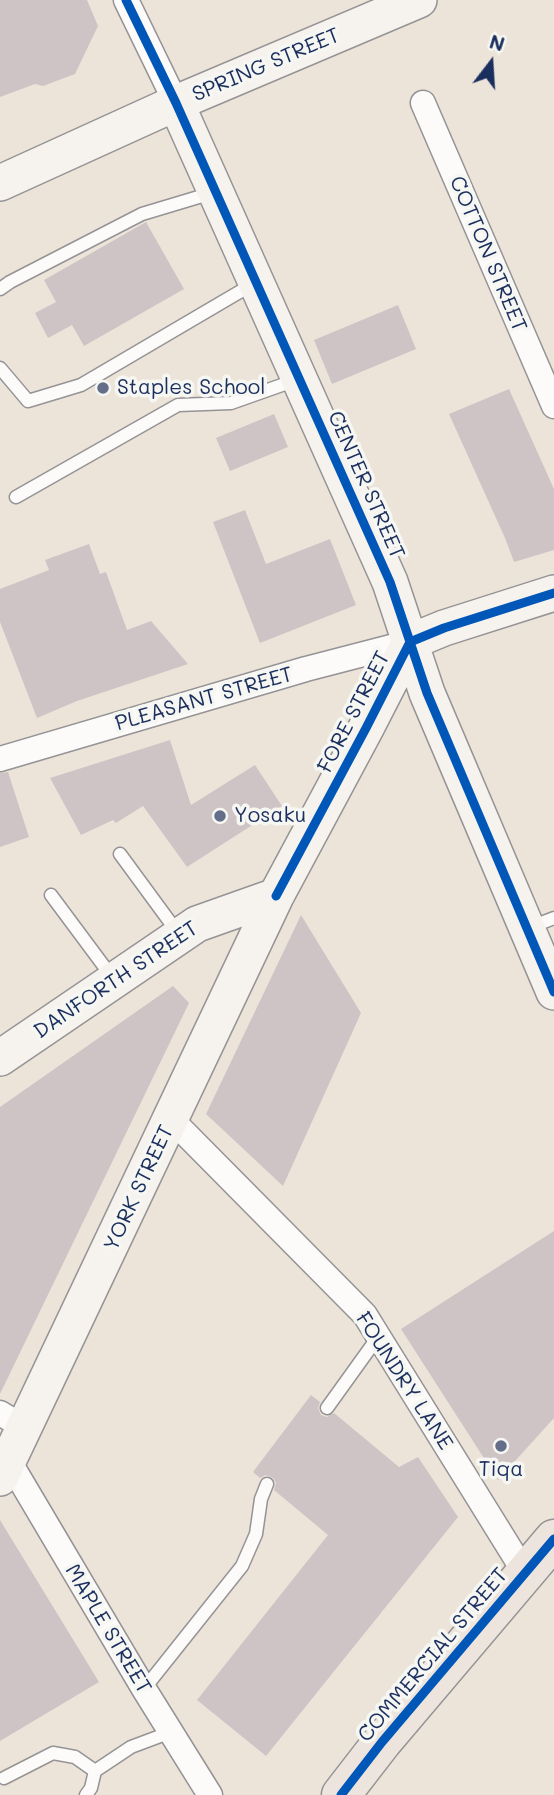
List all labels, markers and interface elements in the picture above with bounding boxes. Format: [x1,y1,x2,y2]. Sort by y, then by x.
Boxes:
street label: SPRING STREET [188,23,344,107]
north arrow [456,28,526,98]
text: N [487,28,508,56]
street label: COTTON STREET [444,172,532,336]
place label: Staples School [117,375,265,401]
marker: Staples School [95,380,111,396]
street label: CENTER STREET [322,407,410,563]
street label: FORE STREET [313,647,395,777]
street label: PLEASANT STREET [112,662,296,736]
place label: Yosaku [234,803,306,829]
marker: Yosaku [212,808,228,824]
street label: DANFORTH STREET [29,916,203,1044]
street label: YORK STREET [99,1121,179,1255]
street label: FOUNDRY LANE [350,1307,458,1455]
marker: Tiqa [493,1438,509,1454]
place label: Tiqa [479,1457,523,1483]
street label: MAPLE STREET [59,1560,157,1698]
street label: COMMERCIAL STREET [353,1563,513,1747]

